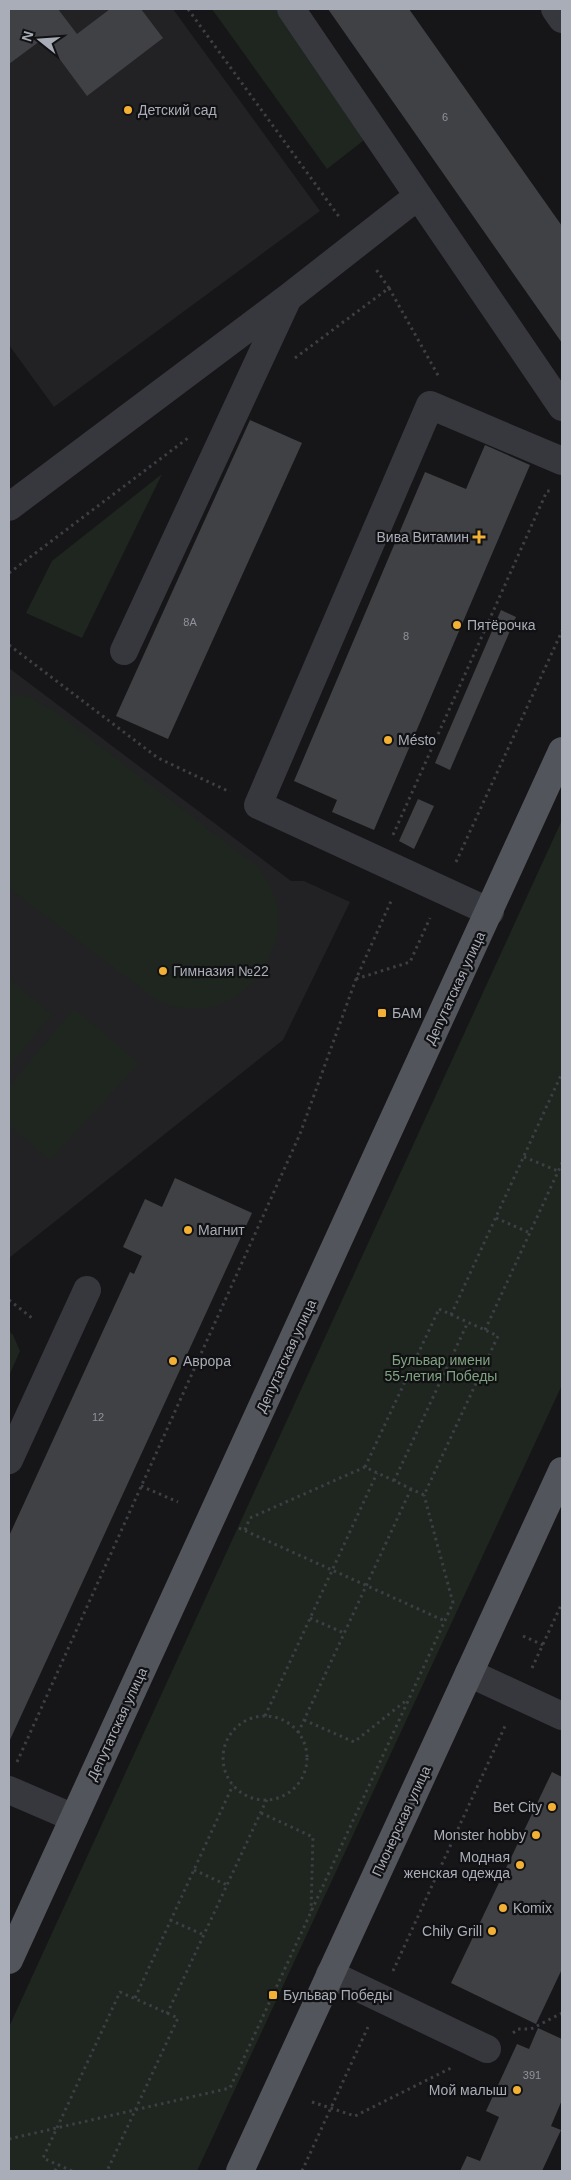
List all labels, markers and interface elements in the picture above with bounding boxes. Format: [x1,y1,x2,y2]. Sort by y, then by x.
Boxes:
north arrow [15,15,65,65]
text: N [18,29,37,43]
place label: Детский сад [138,102,217,118]
marker: Детский сад [122,104,134,116]
house number: 6 [442,111,448,123]
place label: Вива Витамин [377,529,469,545]
marker: Вива Витамин [473,531,485,543]
house number: 8А [183,616,197,628]
place label: Пятёрочка [467,617,536,633]
marker: Пятёрочка [451,619,463,631]
house number: 8 [403,630,409,642]
place label: Mésto [398,732,436,748]
marker: Mésto [382,734,394,746]
street label: Депутатская улица [422,929,488,1047]
place label: Гимназия №22 [173,963,269,979]
marker: Гимназия №22 [157,965,169,977]
place label: БАМ [392,1005,422,1021]
marker: БАМ [376,1007,388,1019]
place label: Магнит [198,1222,245,1238]
marker: Магнит [182,1224,194,1236]
street label: Депутатская улица [253,1297,319,1415]
park label: Бульвар имени 55-летия Победы [385,1352,497,1384]
place label: Аврора [183,1353,231,1369]
marker: Аврора [167,1355,179,1367]
house number: 12 [92,1411,104,1423]
street label: Депутатская улица [84,1665,150,1783]
street label: Пионерская улица [368,1763,434,1879]
place label: Bet City [493,1799,542,1815]
marker: Bet City [546,1801,558,1813]
place label: Monster hobby [433,1827,526,1843]
marker: Monster hobby [530,1829,542,1841]
place label: Модная женская одежда [404,1849,510,1881]
marker: Модная женская одежда [514,1859,526,1871]
place label: Komix [513,1900,552,1916]
marker: Komix [497,1902,509,1914]
place label: Chily Grill [422,1923,482,1939]
marker: Chily Grill [486,1925,498,1937]
place label: Бульвар Победы [283,1987,392,2003]
marker: Бульвар Победы [267,1989,279,2001]
house number: 391 [523,2069,541,2081]
place label: Мой малыш [429,2082,507,2098]
marker: Мой малыш [511,2084,523,2096]

